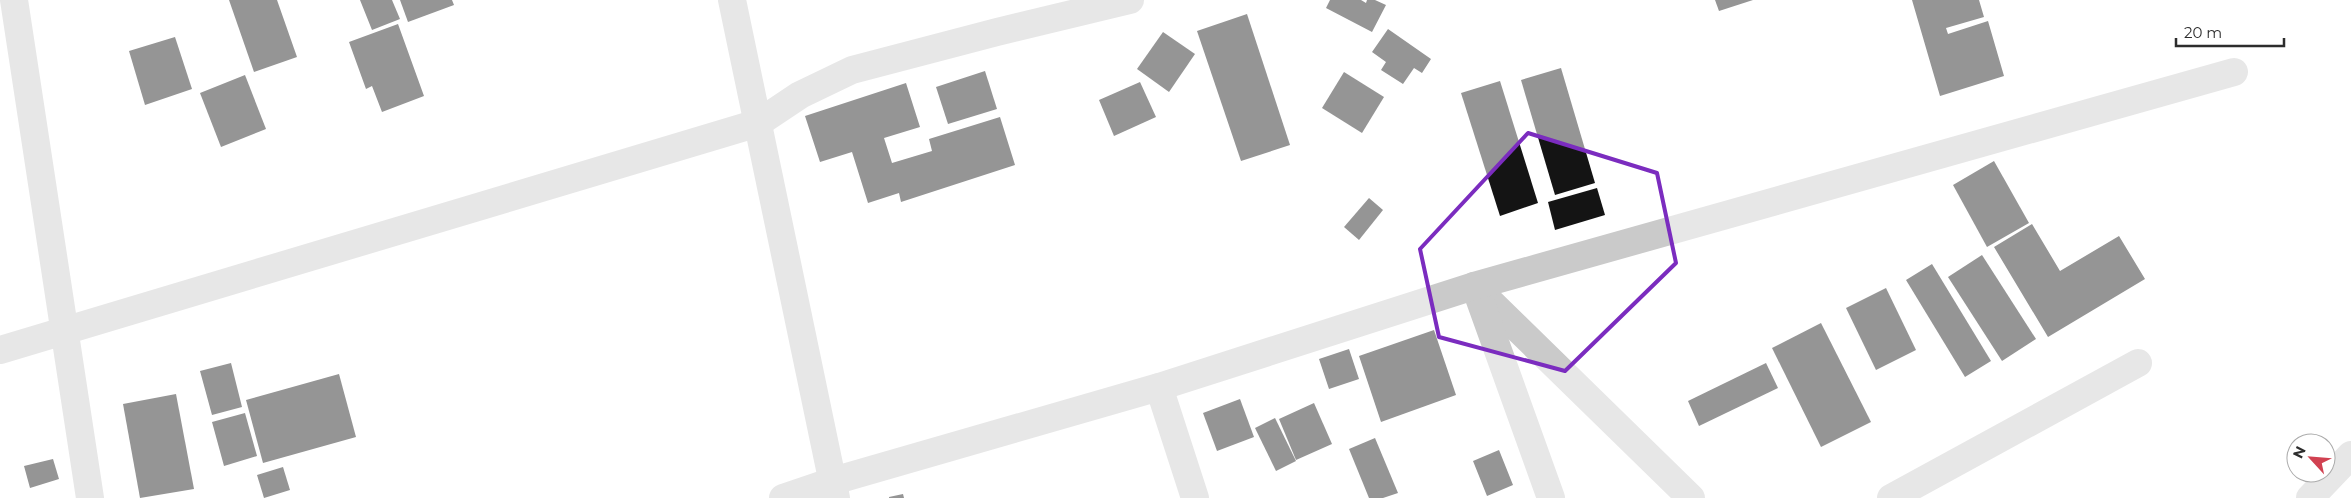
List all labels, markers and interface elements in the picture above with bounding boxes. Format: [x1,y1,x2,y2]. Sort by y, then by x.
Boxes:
scale bar [2176,15,2284,47]
text: 20 m [2184,23,2222,42]
north arrow [2286,433,2336,483]
text: N [2289,443,2310,461]

